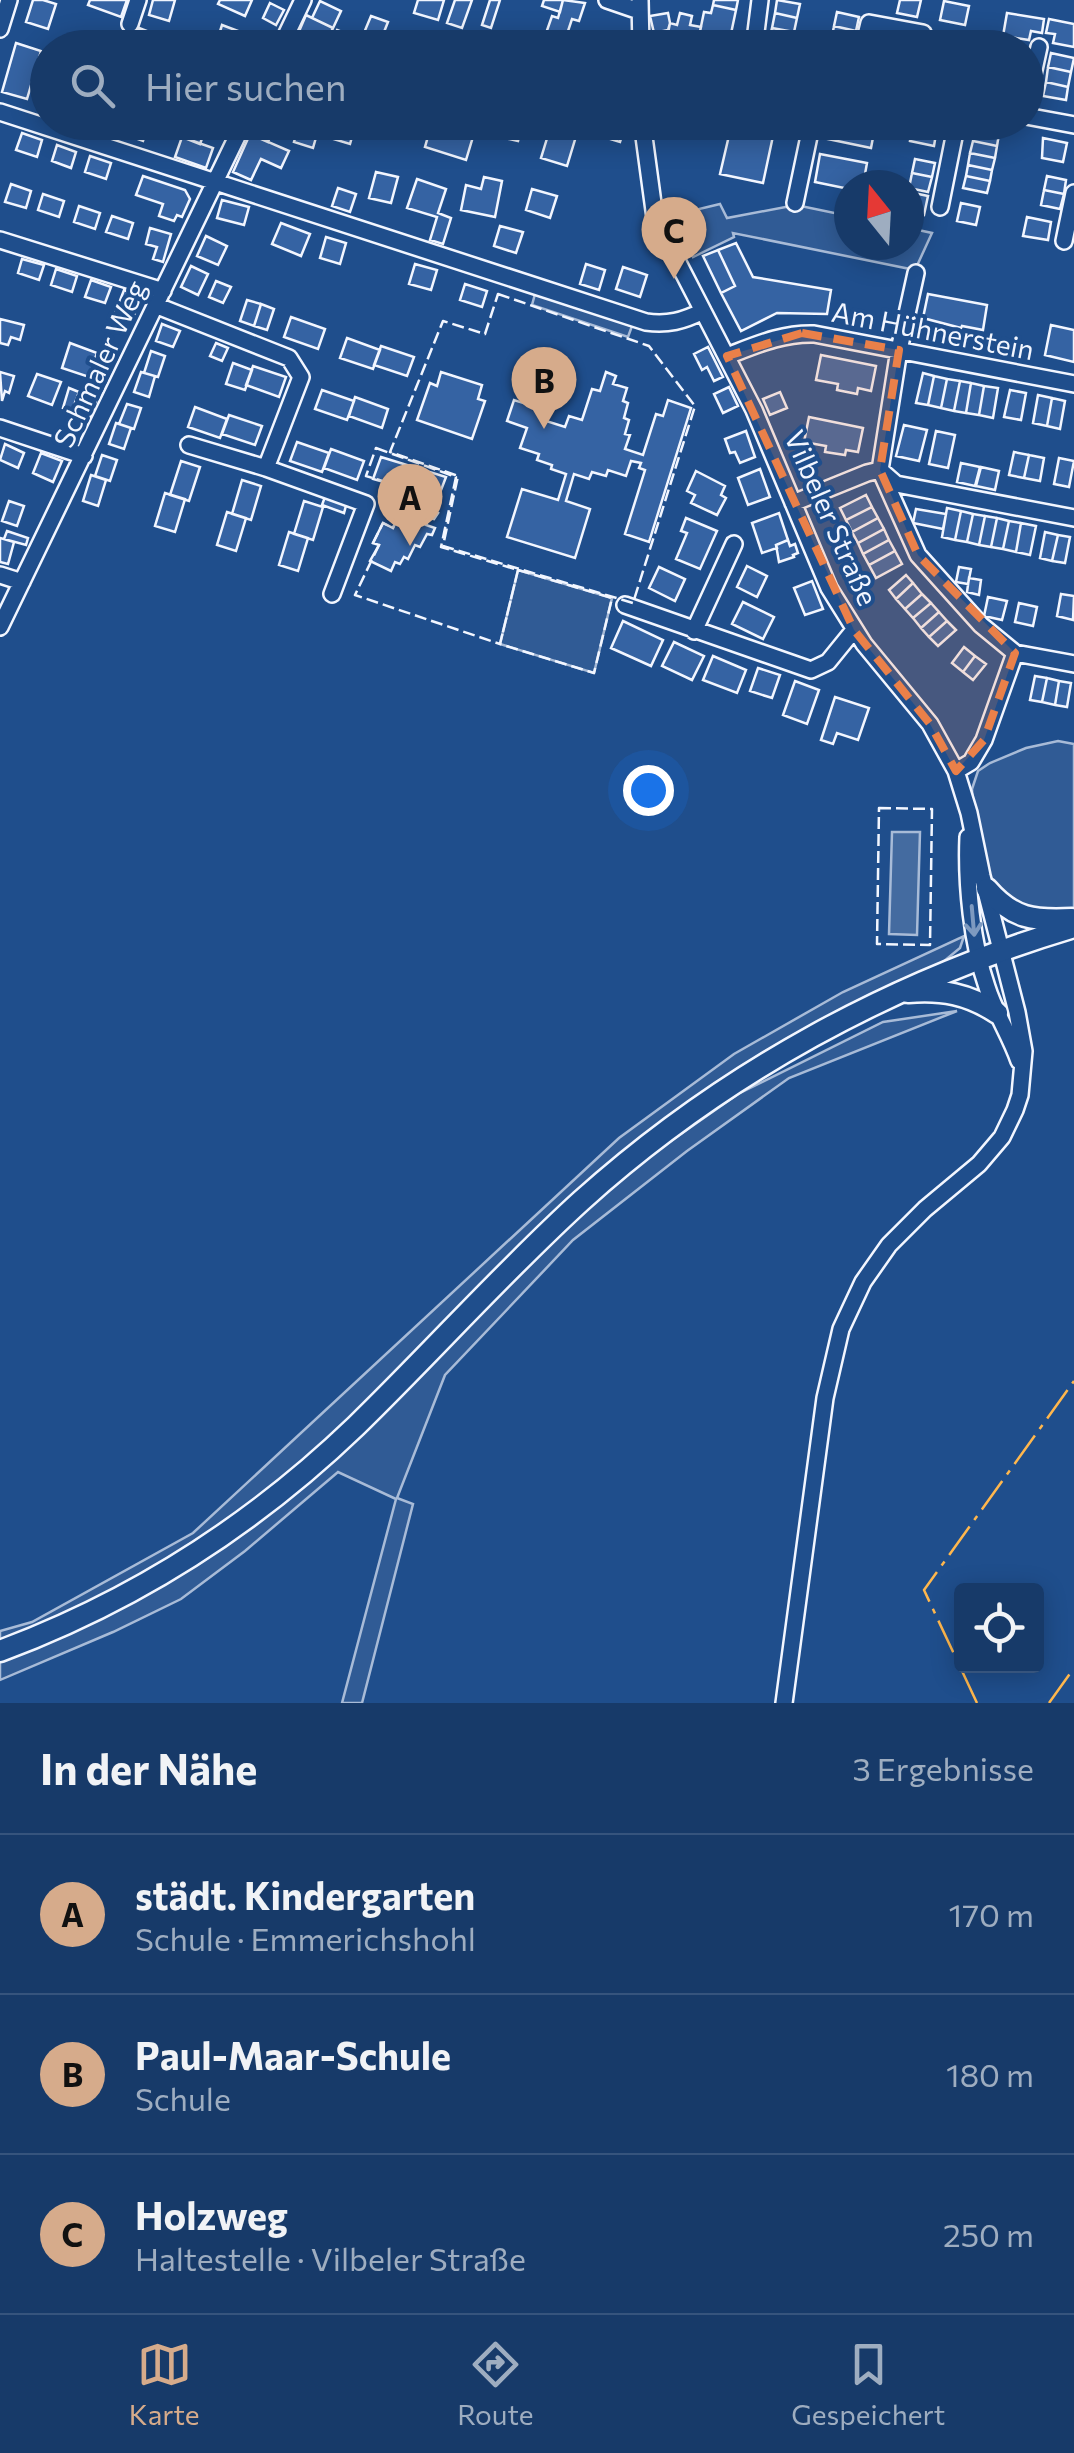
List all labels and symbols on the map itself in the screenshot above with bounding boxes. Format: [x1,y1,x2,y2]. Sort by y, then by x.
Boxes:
north arrow [834,170,924,260]
pin: C [642,196,706,279]
street label: Schmaler Weg [46,275,153,452]
street label: Am Hühnerstein [829,294,1037,366]
pin: B [512,346,576,429]
street label: Vilbeler Straße [778,425,886,610]
pin: A [378,464,442,546]
your location [623,765,674,816]
one-way arrow [964,905,983,937]

